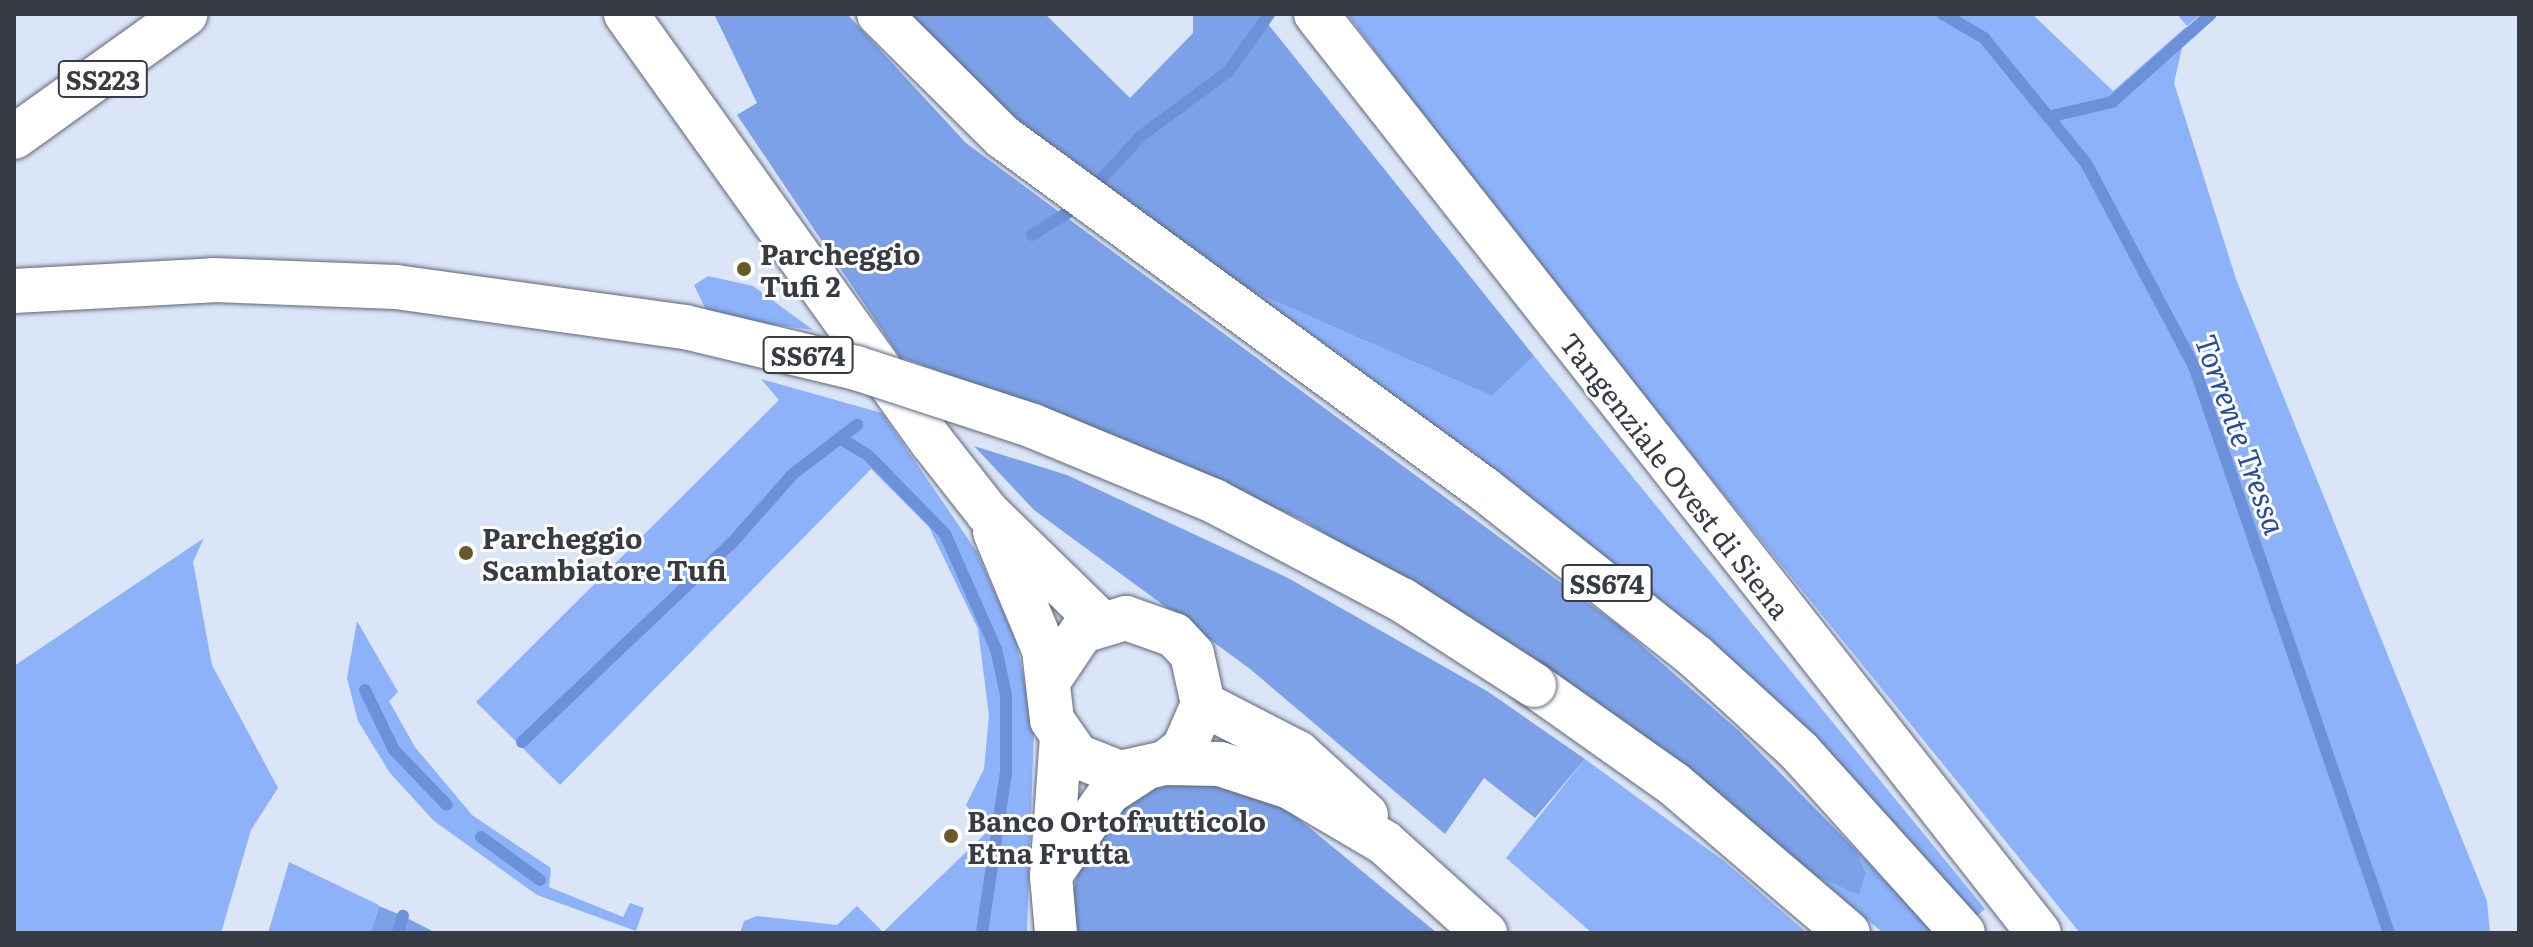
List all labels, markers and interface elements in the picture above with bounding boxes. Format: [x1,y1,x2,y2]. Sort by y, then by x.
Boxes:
road number: SS223 [57,57,149,101]
place label: Parcheggio Tufi 2 [760,236,920,302]
marker: Parcheggio Tufi 2 [735,260,753,278]
street label: Tangenziale Ovest di Siena [1554,325,1798,625]
water label: Torrente Tressa [2189,329,2295,539]
road number: SS674 [762,333,854,377]
place label: Parcheggio Scambiatore Tufi [482,520,727,586]
marker: Parcheggio Scambiatore Tufi [457,544,475,562]
road number: SS674 [1561,561,1653,605]
place label: Banco Ortofrutticolo Etna Frutta [967,803,1266,869]
marker: Banco Ortofrutticolo Etna Frutta [942,827,960,845]

